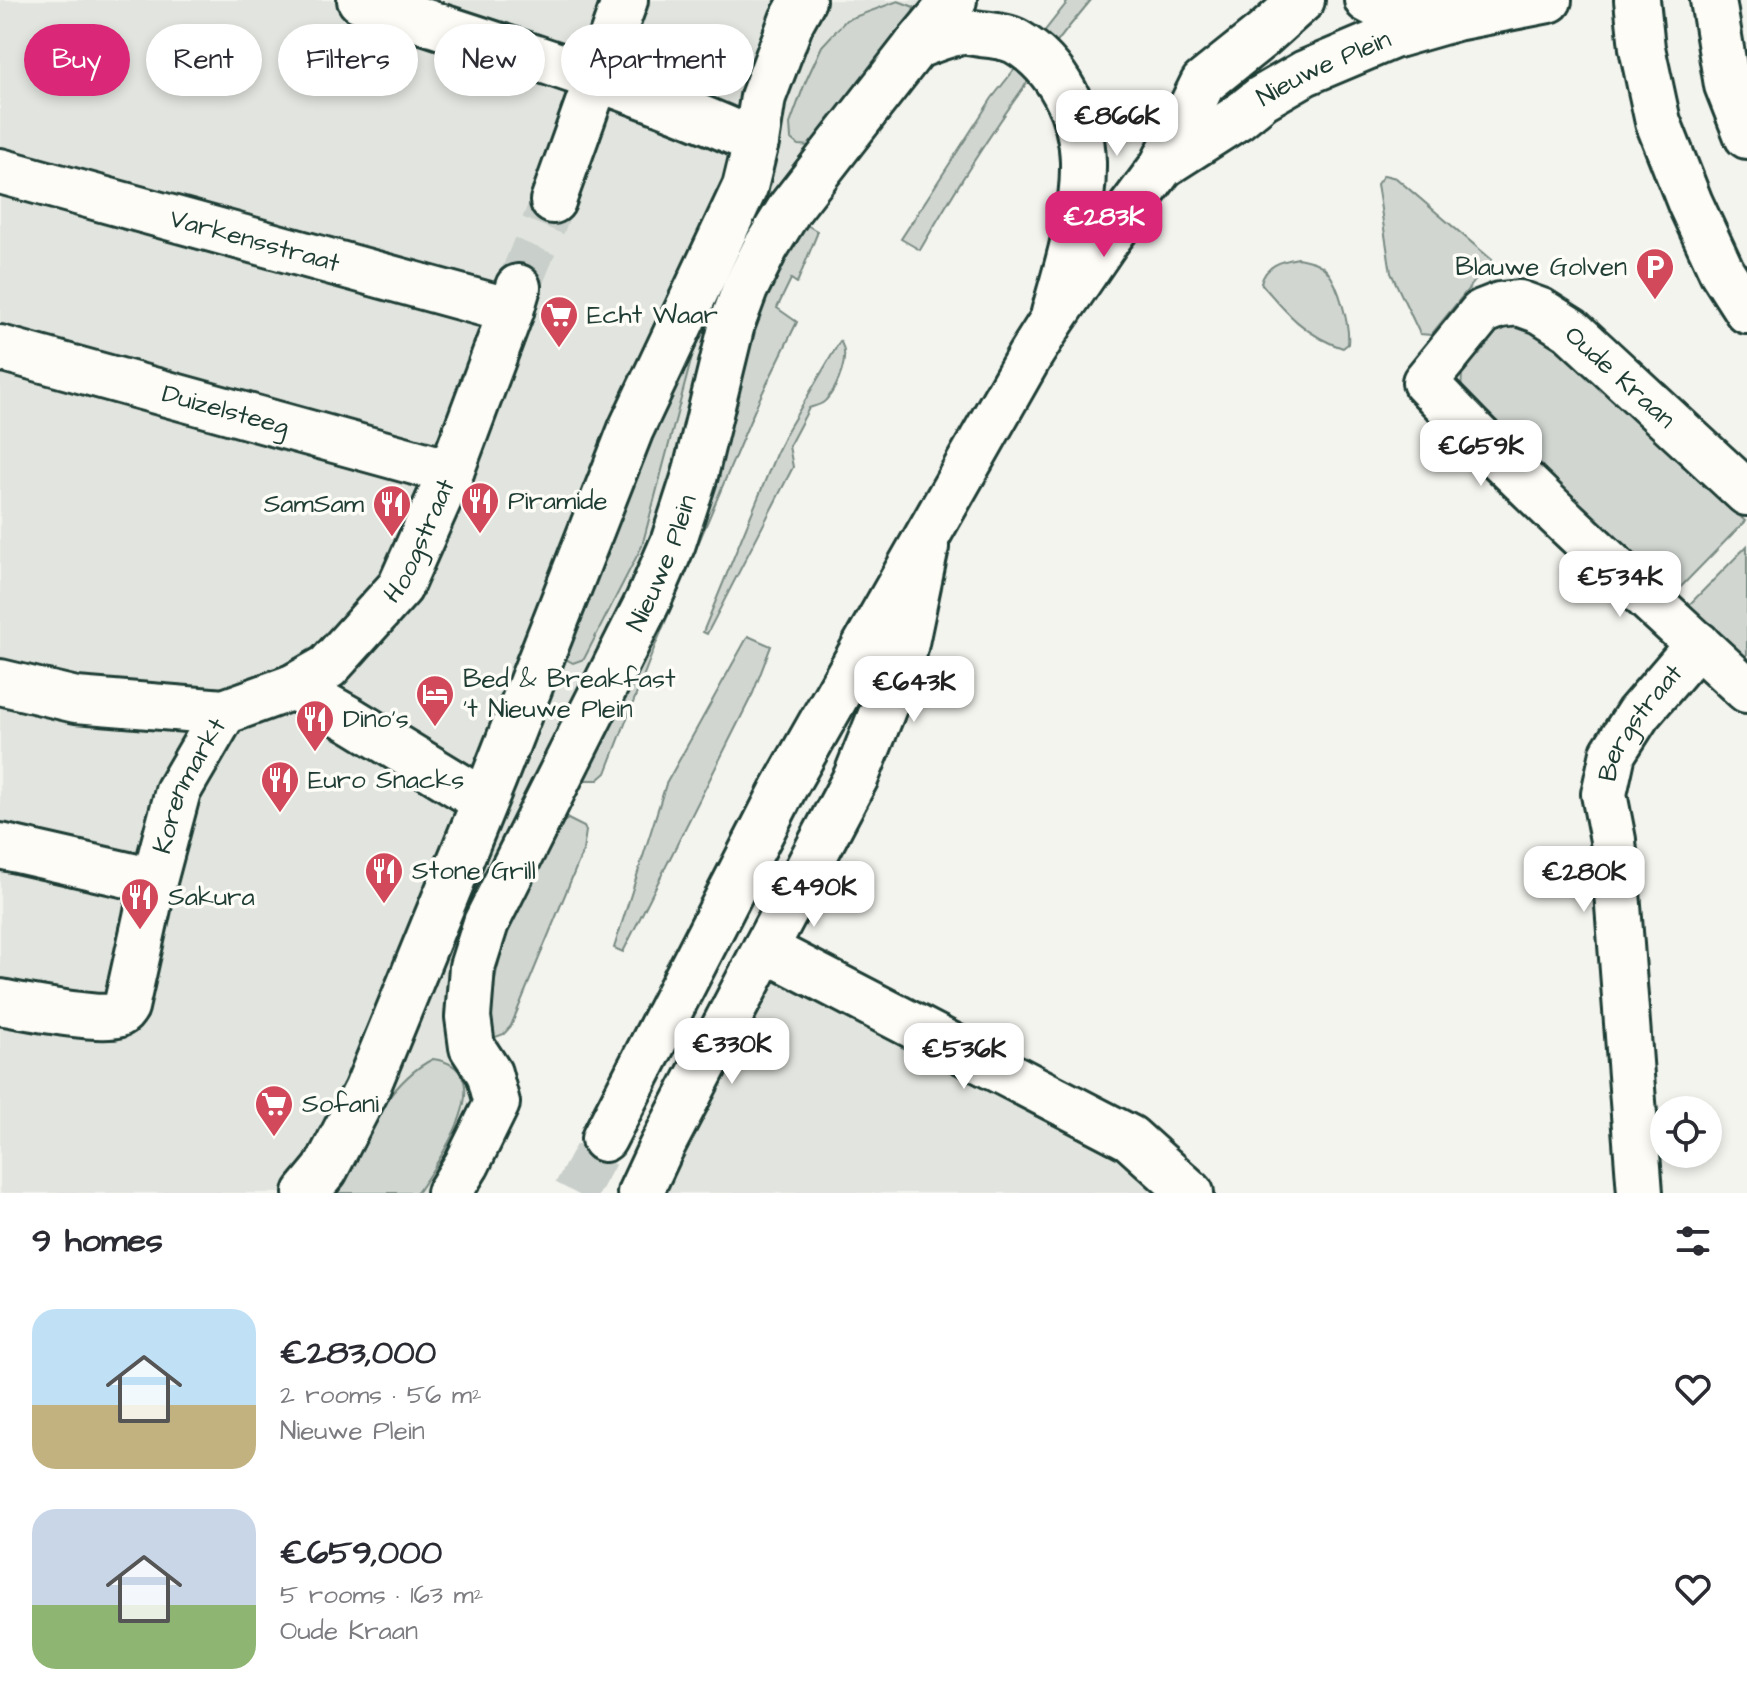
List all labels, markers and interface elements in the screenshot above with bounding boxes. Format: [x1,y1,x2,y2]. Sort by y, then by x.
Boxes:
street label: Nieuwe Plein [1250,21,1396,115]
chip: Buy [24,24,130,96]
chip: Rent [146,24,262,96]
chip: Filters [278,24,418,96]
chip: New [434,24,545,96]
chip: Apartment [561,24,754,96]
pin: €866K [1061,90,1173,158]
text: €866K [1074,98,1160,134]
pin: €283K [1048,191,1160,259]
text: €283K [1063,199,1145,235]
street label: Varkensstraat [165,200,344,281]
parking icon: Blauwe Golven [1634,246,1676,301]
place label: Blauwe Golven [1455,249,1627,285]
supermarket icon: Echt Waar [538,294,580,349]
place label: Echt Waar [587,297,718,333]
street label: Oude Kraan [1557,317,1683,437]
street label: Duizelsteeg [158,375,293,447]
pin: €659K [1425,420,1537,488]
text: €659K [1438,428,1524,464]
street label: Hoogstraat [376,473,464,611]
restaurant icon: Piramide [459,480,501,535]
restaurant icon: SamSam [371,483,413,538]
place label: Piramide [508,483,608,519]
place label: SamSam [264,486,365,522]
street label: Nieuwe Plein [618,490,706,637]
pin: €534K [1564,551,1676,619]
text: €534K [1577,559,1663,595]
pin: €643K [858,656,970,724]
street label: Bergstraat [1589,656,1691,785]
place label: Bed & Breakfast 't Nieuwe Plein [463,661,676,727]
text: €643K [872,664,956,700]
hotel icon: Bed & Breakfast 't Nieuwe Plein [414,673,456,728]
restaurant icon: Dino's [294,698,336,753]
place label: Dino's [343,701,409,737]
street label: Korenmarkt [144,711,235,858]
restaurant icon: Euro Snacks [259,759,301,814]
place label: Euro Snacks [308,762,464,798]
pin: €280K [1528,846,1640,914]
restaurant icon: Stone Grill [363,850,405,905]
place label: Stone Grill [412,853,536,889]
text: €280K [1542,854,1626,890]
pin: €490K [758,861,870,929]
text: €490K [771,869,857,905]
restaurant icon: Sakura [119,876,161,931]
place label: Sakura [168,879,255,915]
pin: €330K [676,1018,788,1086]
pin: €536K [908,1023,1020,1091]
text: €330K [692,1026,772,1062]
text: €536K [922,1031,1006,1067]
supermarket icon: Sofani [253,1083,295,1138]
place label: Sofani [302,1086,379,1122]
map controls [1650,1096,1722,1168]
button: locate [1650,1096,1722,1168]
text: 9 homes [32,1217,163,1265]
icon: filters [1671,1219,1715,1263]
text: €283,000 [280,1329,436,1377]
icon: home [96,1341,192,1437]
icon: heart [1671,1367,1715,1411]
text: 2 rooms · 56 m² [280,1377,482,1413]
text: Nieuwe Plein [280,1413,425,1449]
text: €659,000 [280,1529,442,1577]
icon: home [96,1541,192,1637]
icon: heart [1671,1567,1715,1611]
text: 5 rooms · 163 m² [280,1577,483,1613]
text: Oude Kraan [280,1613,418,1649]

